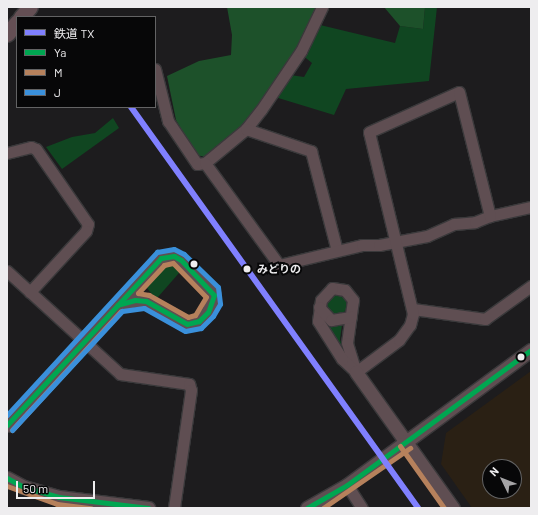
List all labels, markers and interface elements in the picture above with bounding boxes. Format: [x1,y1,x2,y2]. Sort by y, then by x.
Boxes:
legend [16,16,156,108]
text: 鉄道 TX [54,26,94,40]
text: Ya [54,45,66,59]
text: M [54,65,63,79]
text: J [54,85,61,99]
unlabelled marker [189,259,199,269]
marker: みどりの [240,262,254,276]
place label: みどりの [257,262,301,276]
unlabelled marker [516,352,526,362]
north arrow [482,459,522,499]
text: N [486,464,501,478]
scale bar [18,473,97,499]
text: 50 m [23,481,48,495]

